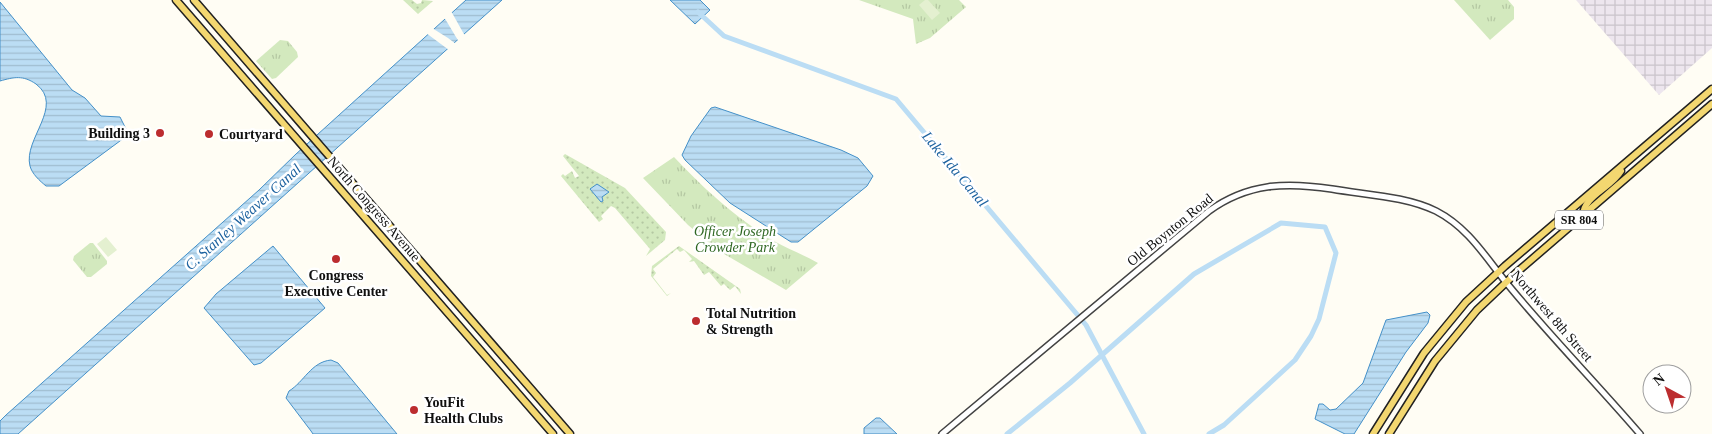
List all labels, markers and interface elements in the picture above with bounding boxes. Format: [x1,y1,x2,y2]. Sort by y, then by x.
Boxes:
place label: Building 3 [88,126,150,141]
marker: Building 3 [154,127,166,139]
place label: Courtyard [219,127,283,142]
water label: Lake Ida Canal [918,127,991,210]
marker: Courtyard [203,128,215,140]
street label: North Congress Avenue [325,154,423,264]
water label: C. Stanley Weaver Canal [182,161,304,273]
street label: Old Boynton Road [1124,191,1216,269]
road number: SR 804 [1555,210,1603,230]
park label: Officer Joseph Crowder Park [694,224,776,255]
marker: Congress Executive Center [330,253,342,265]
street label: Northwest 8th Street [1508,267,1596,365]
place label: Congress Executive Center [284,268,388,299]
place label: Total Nutrition & Strength [706,306,796,337]
marker: Total Nutrition & Strength [690,315,702,327]
north arrow [1642,364,1692,414]
text: N [1650,370,1668,388]
place label: YouFit Health Clubs [424,395,504,426]
marker: YouFit Health Clubs [408,404,420,416]

